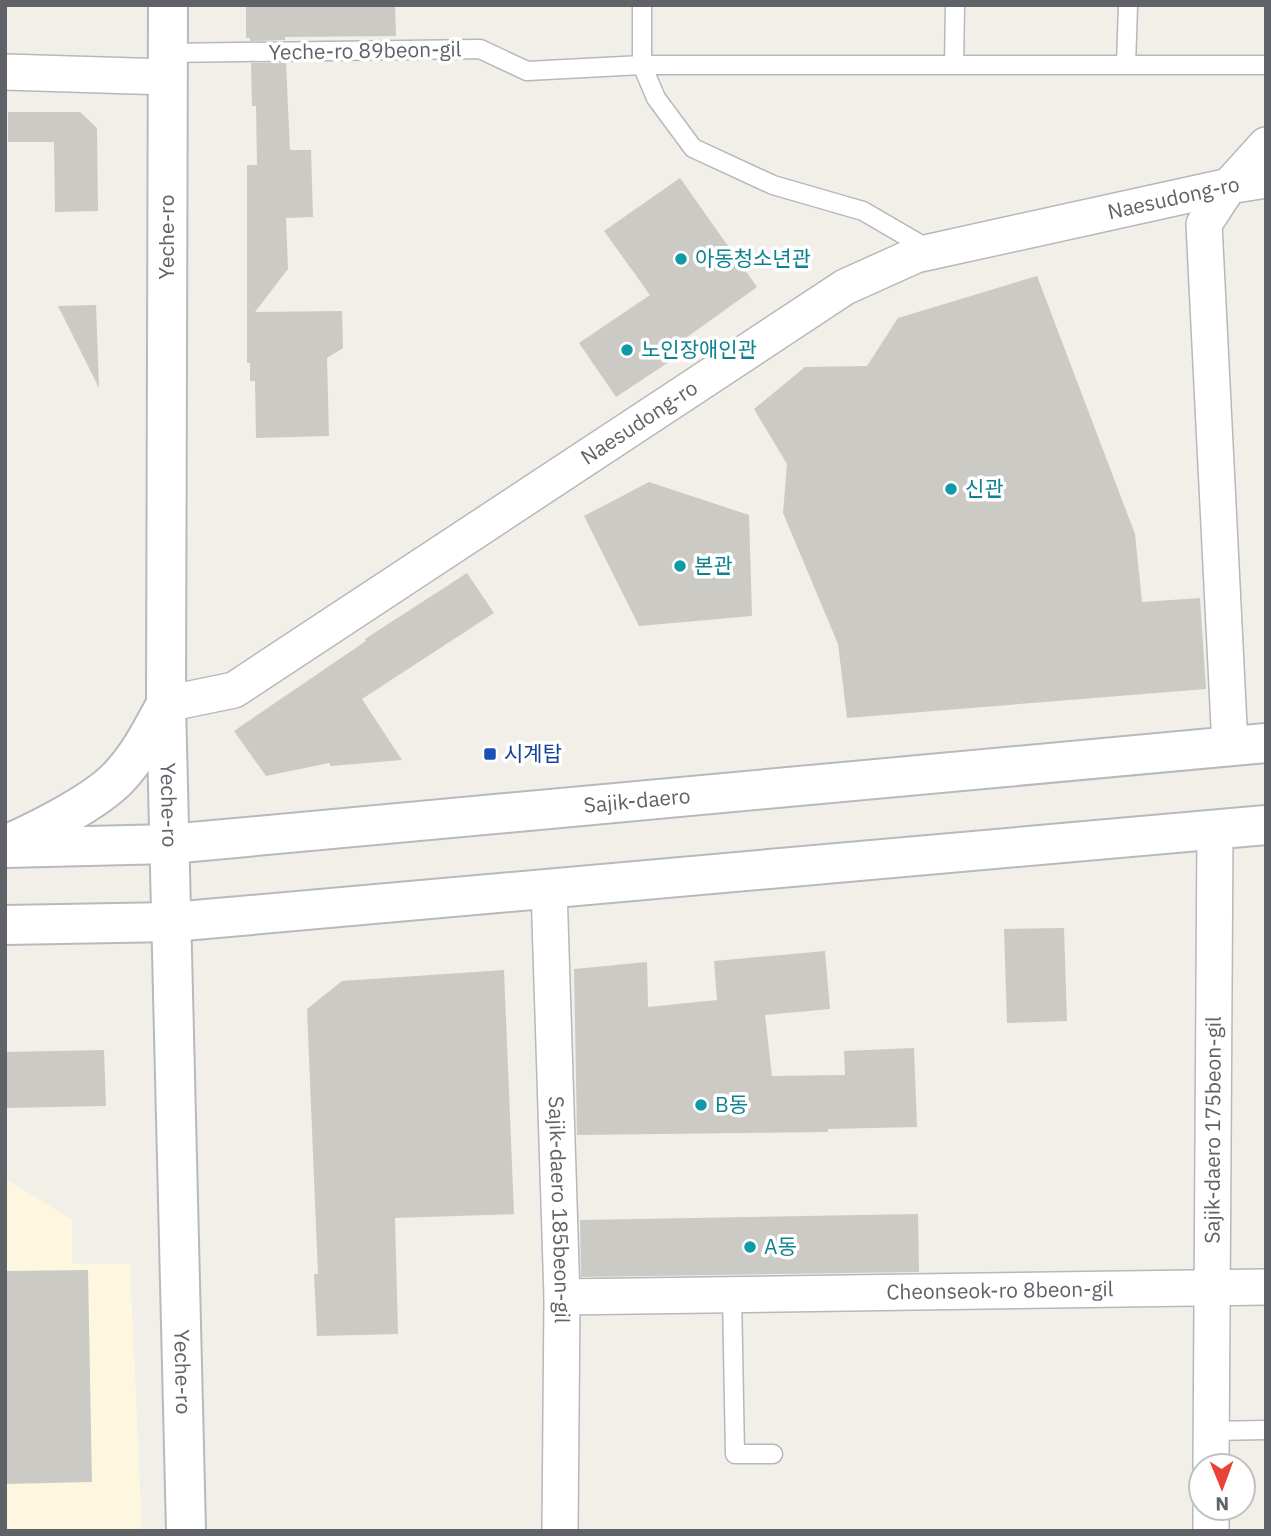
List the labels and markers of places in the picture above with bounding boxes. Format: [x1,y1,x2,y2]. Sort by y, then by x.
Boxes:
place label: 아동청소년관 [695,244,811,272]
marker: 아동청소년관 [673,251,689,267]
place label: 노인장애인관 [641,335,757,363]
marker: 노인장애인관 [619,342,635,358]
place label: 신관 [965,474,1004,502]
marker: 신관 [943,481,959,497]
place label: 본관 [694,551,733,579]
marker: 본관 [672,558,688,574]
place label: 시계탑 [504,739,562,767]
marker: 시계탑 [482,746,498,762]
place label: B동 [715,1090,748,1118]
marker: B동 [693,1097,709,1113]
place label: A동 [764,1232,797,1260]
marker: A동 [742,1239,758,1255]

